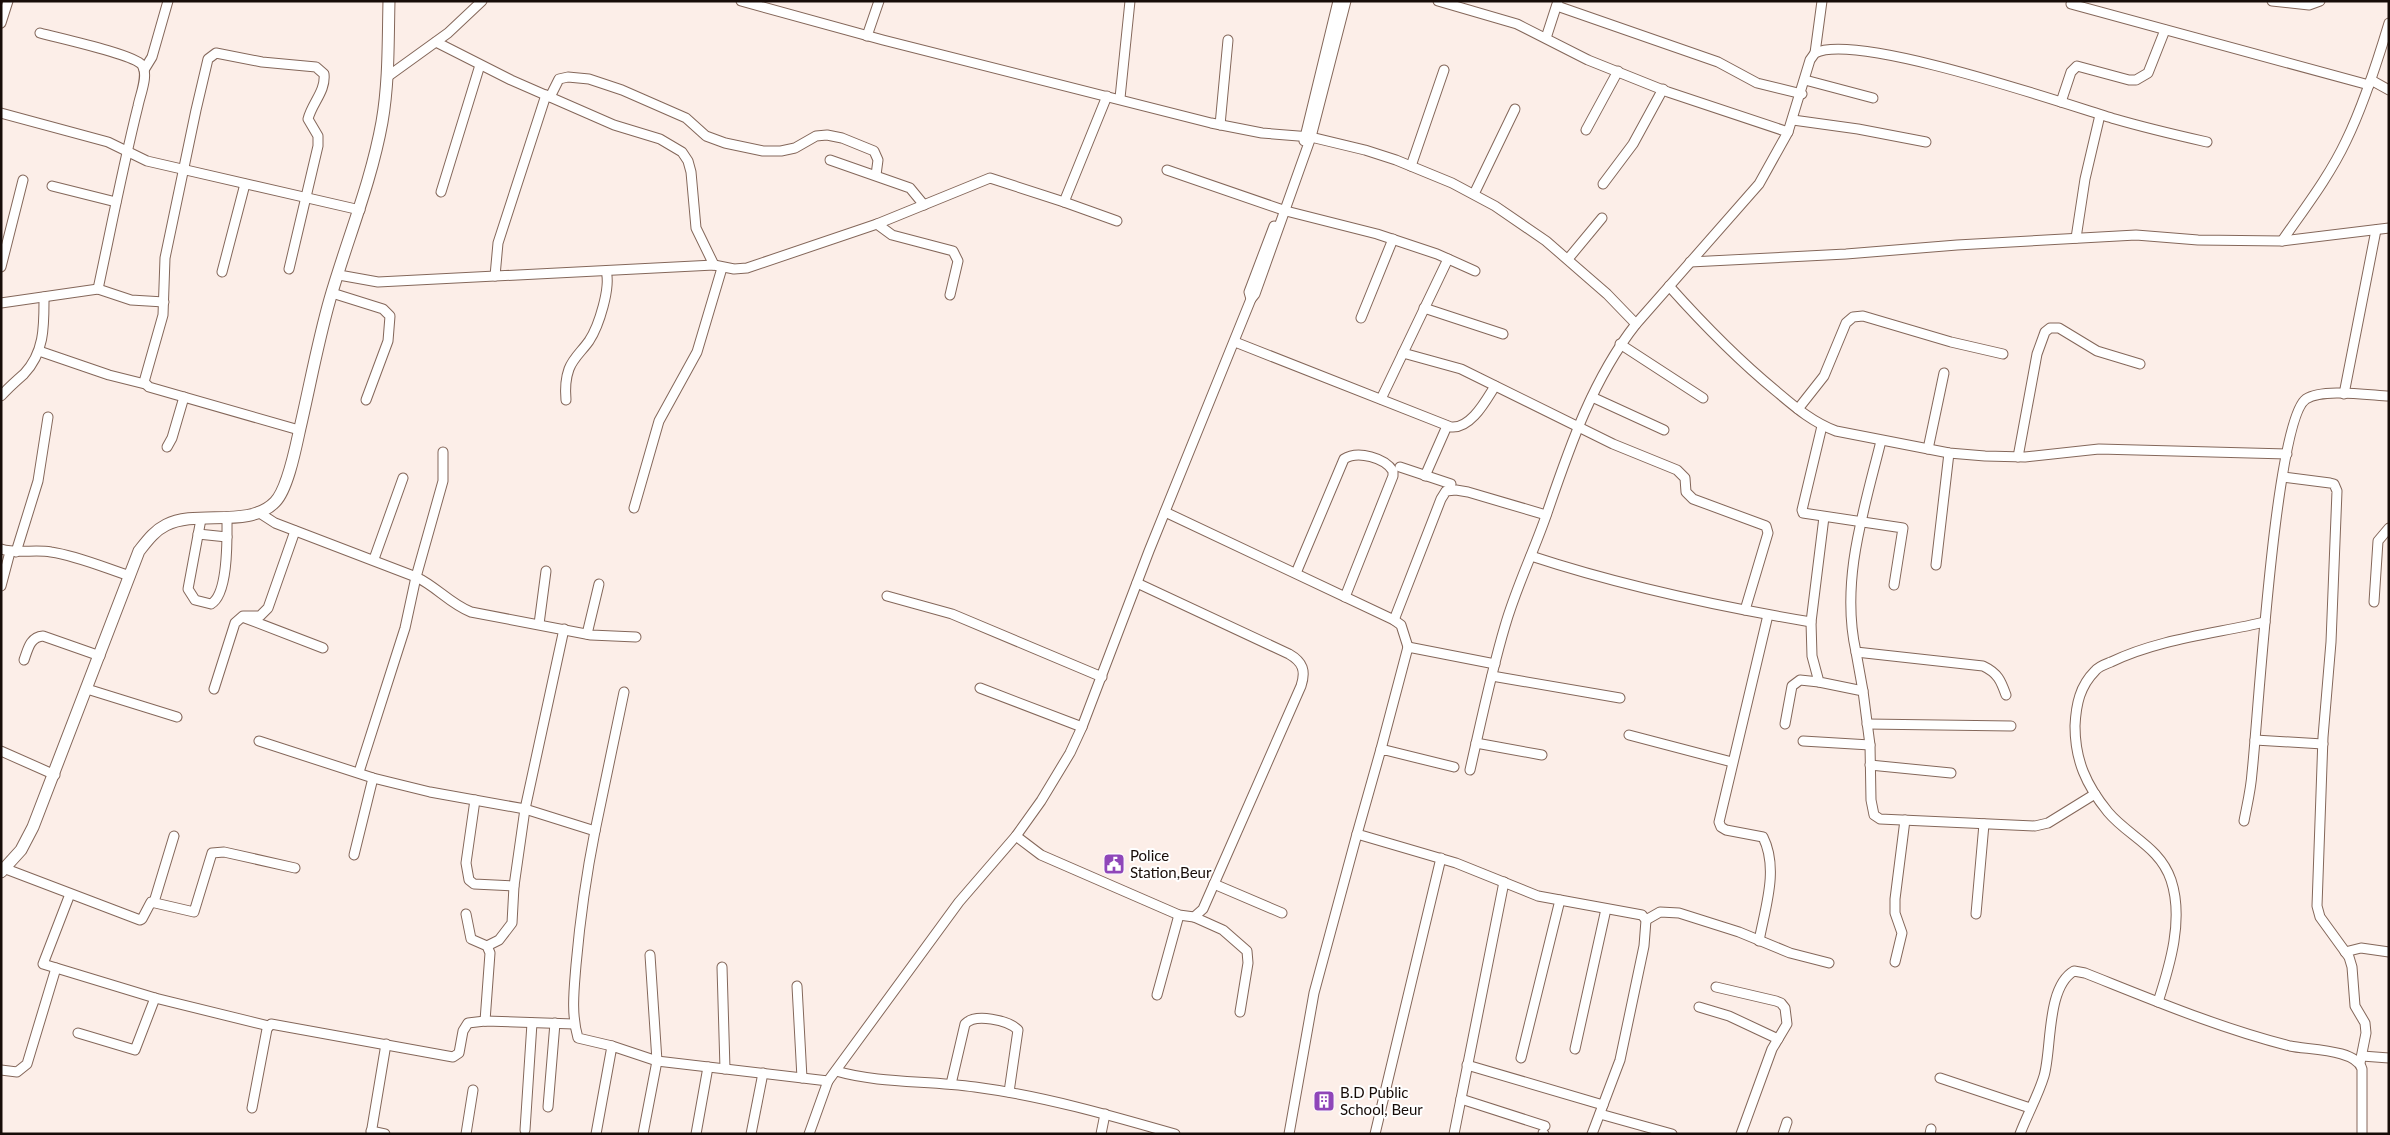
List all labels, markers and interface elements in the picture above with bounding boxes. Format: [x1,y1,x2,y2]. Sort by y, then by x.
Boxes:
place label: Police Station,Beur [1130,846,1212,881]
public building icon: Police Station,Beur [1102,852,1126,876]
place label: B.D Public School, Beur [1340,1083,1423,1118]
building icon: B.D Public School, Beur [1312,1089,1336,1113]

